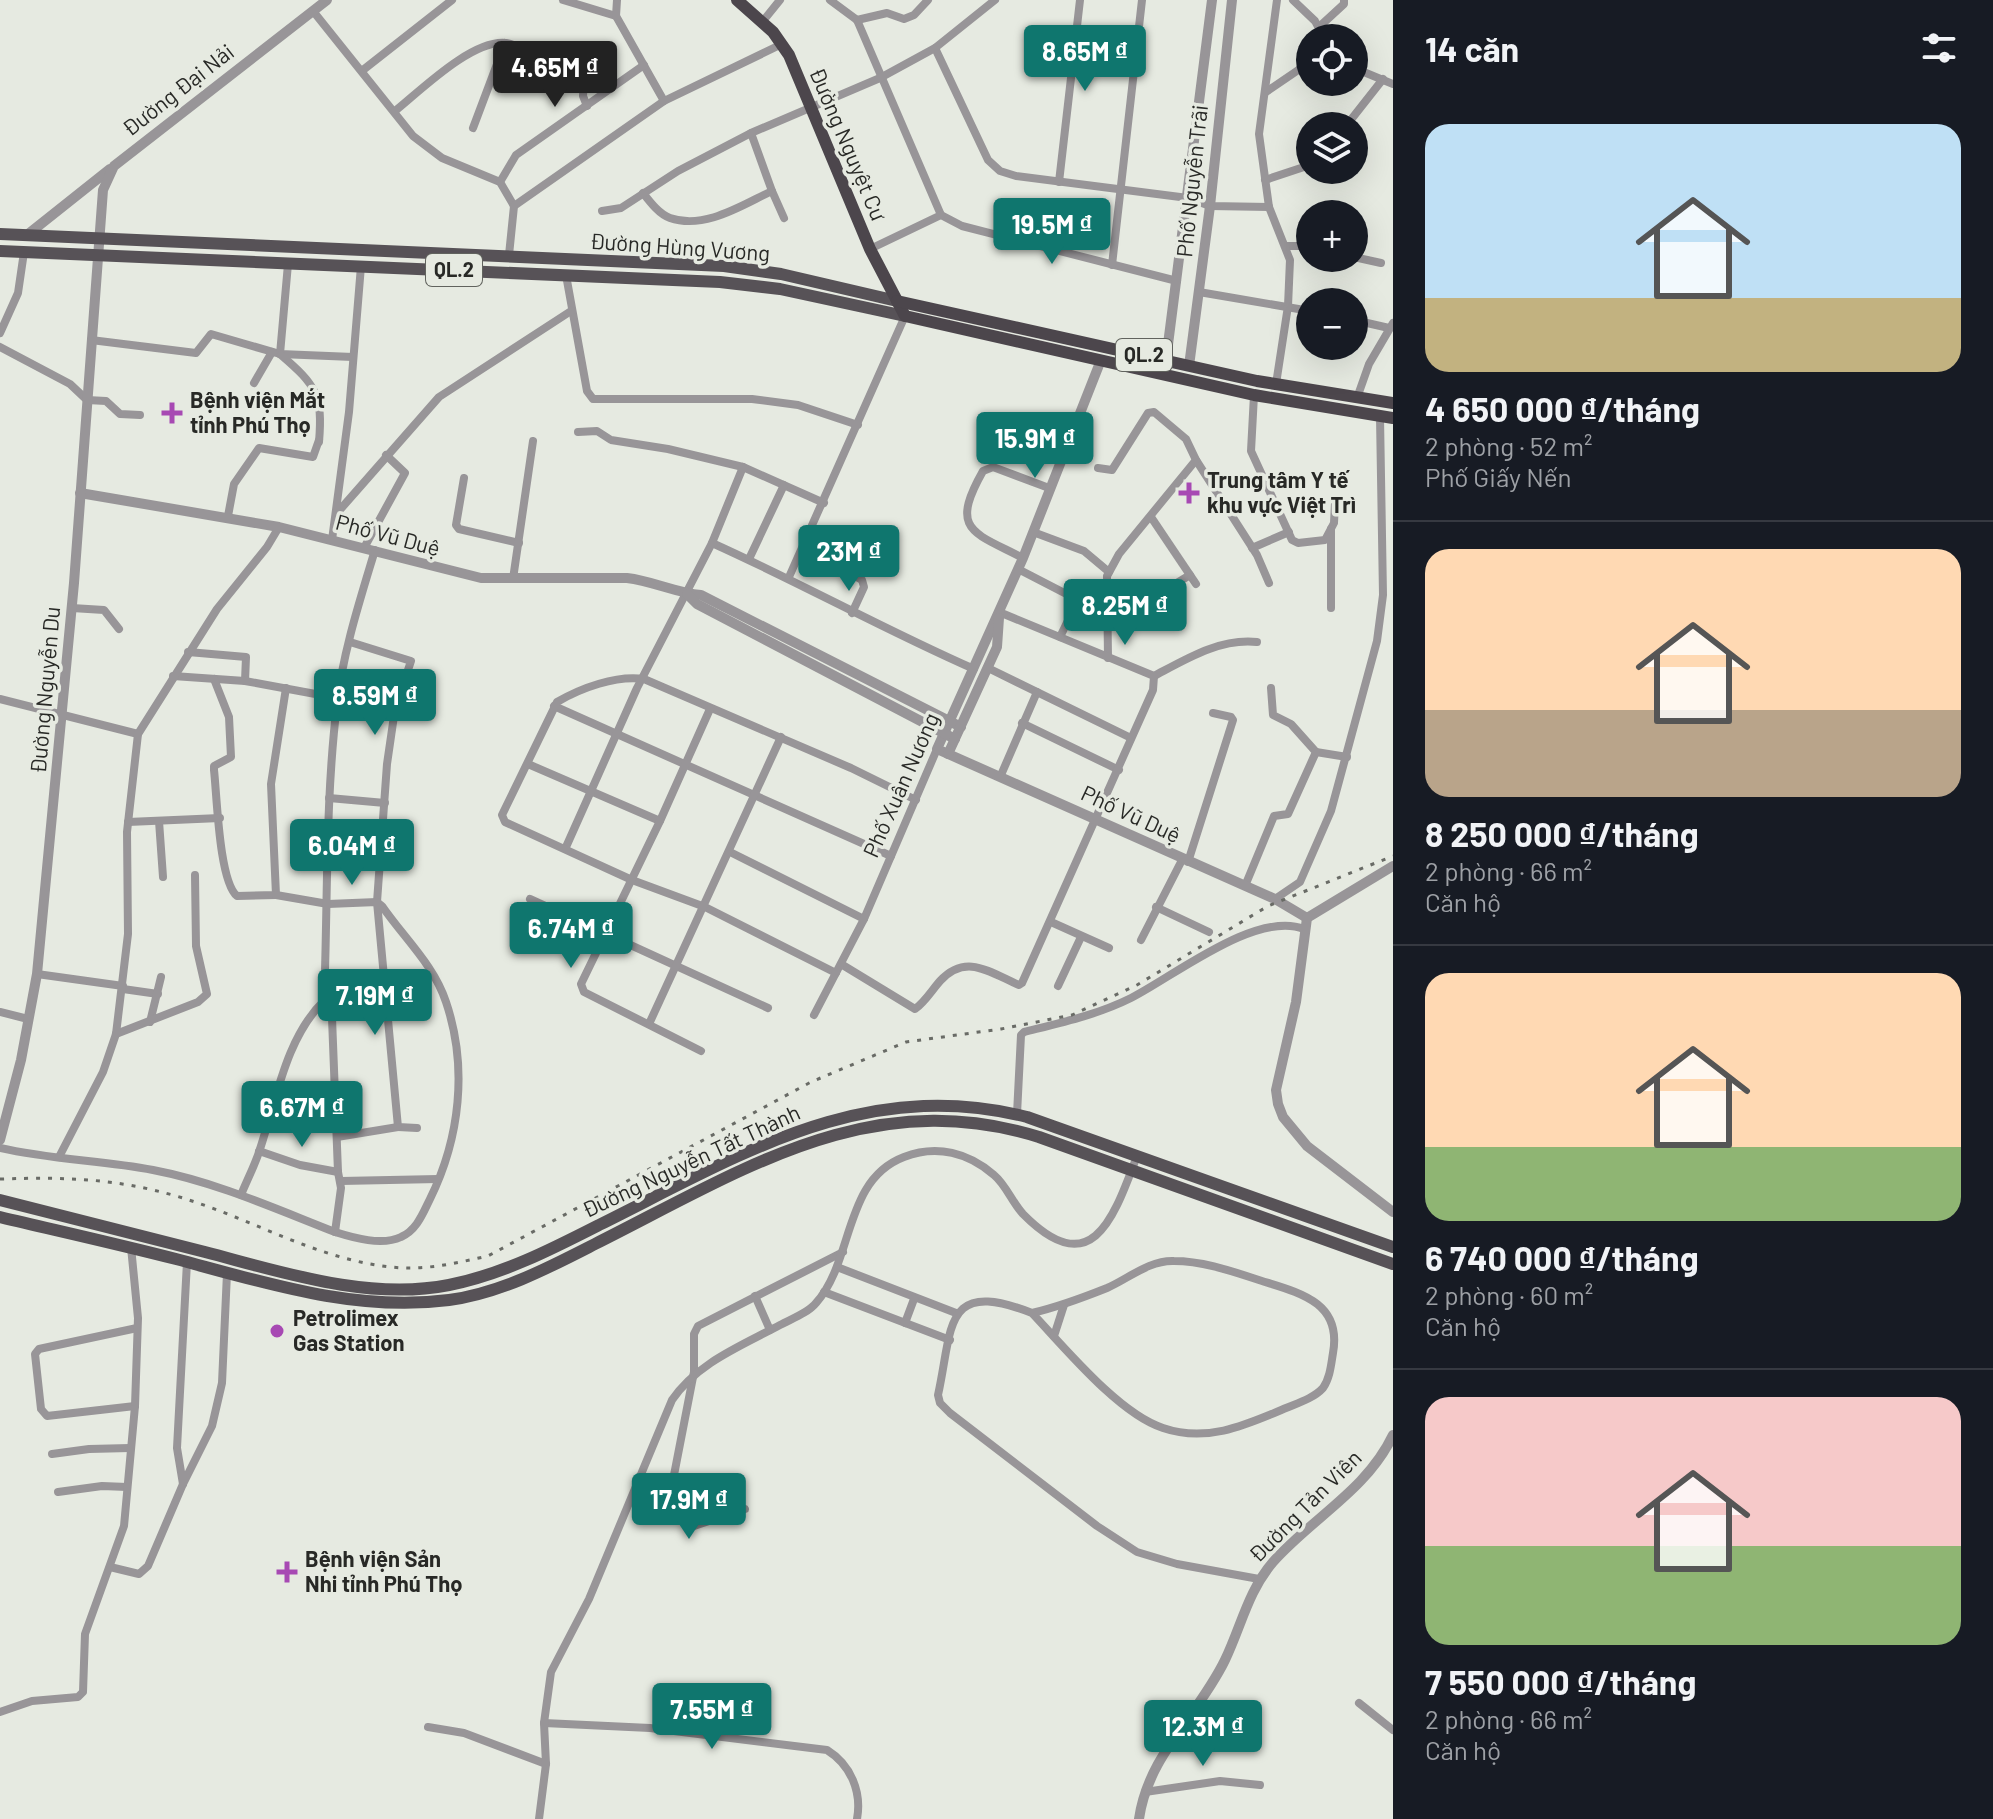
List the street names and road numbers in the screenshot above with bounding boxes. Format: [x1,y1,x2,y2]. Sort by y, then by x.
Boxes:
street label: Đường Đại Nải [116,38,238,141]
street label: Đường Nguyệt Cư [805,63,893,225]
street label: Phố Nguyễn Trãi [1170,103,1212,258]
street label: Đường Hùng Vương [589,227,771,265]
road number: QL.2 [426,254,482,286]
road number: QL.2 [1116,339,1172,371]
street label: Phố Vũ Duệ [333,508,443,560]
street label: Đường Nguyễn Du [24,605,64,775]
street label: Phố Xuân Nương [857,708,944,861]
street label: Phố Vũ Duệ [1078,779,1185,847]
street label: Đường Nguyễn Tất Thành [577,1098,804,1222]
street label: Đường Tản Viên [1243,1444,1366,1567]

